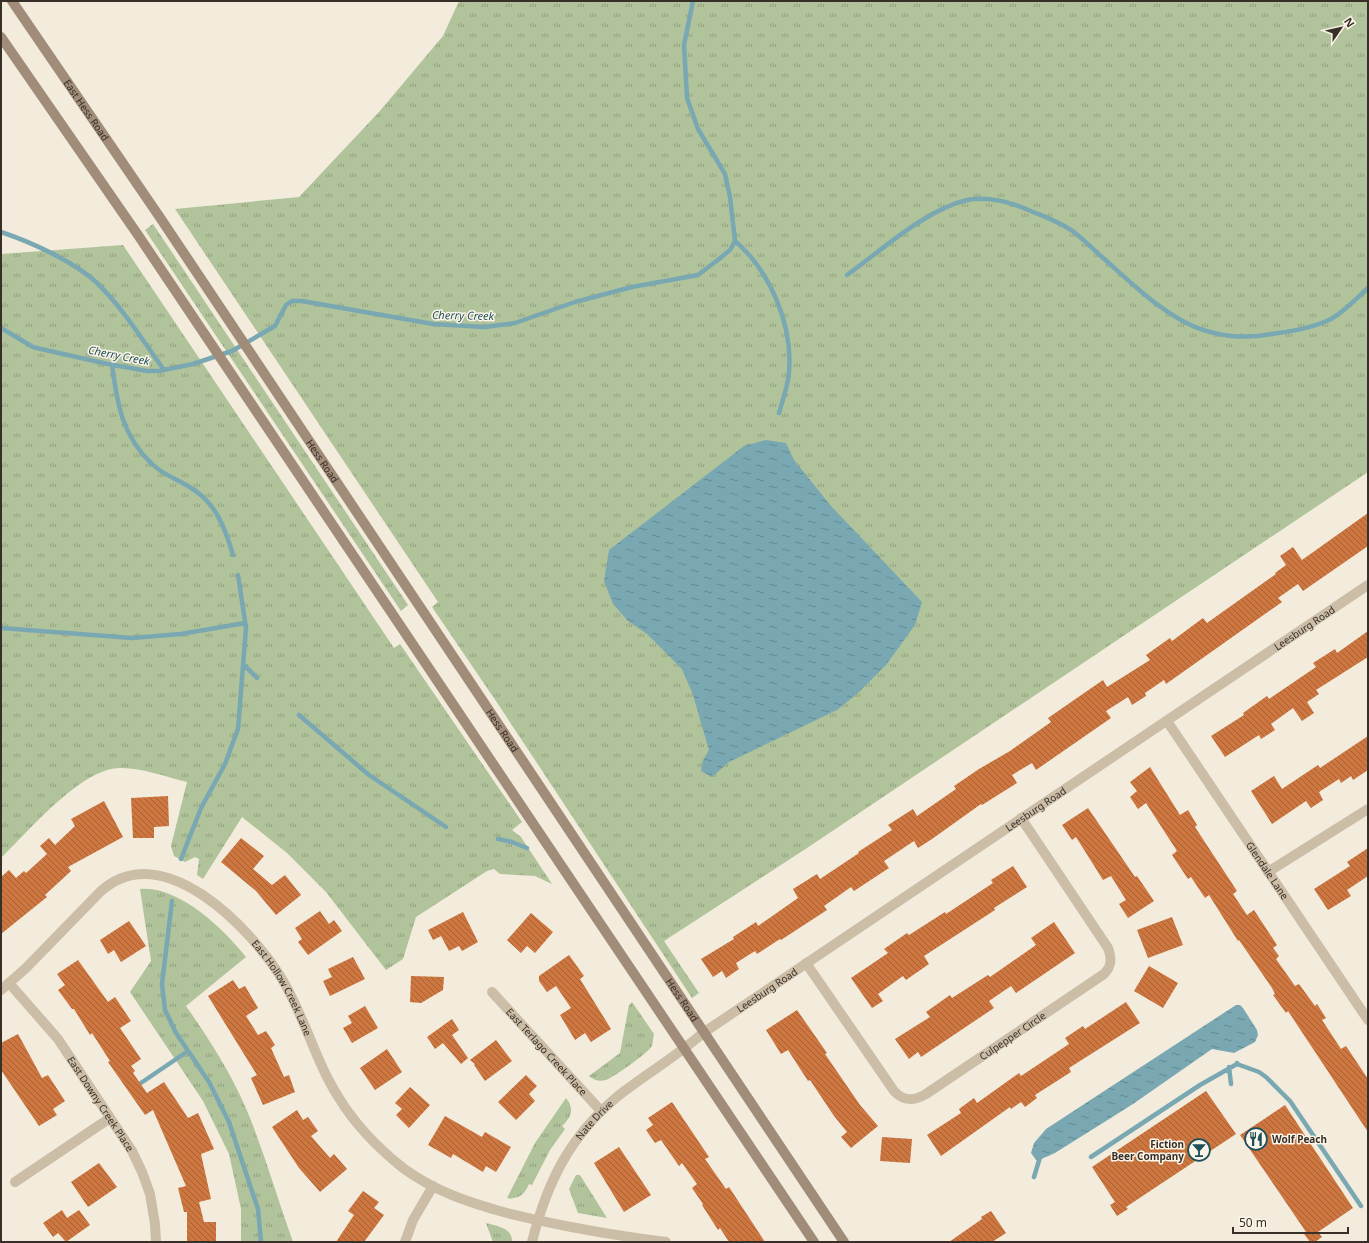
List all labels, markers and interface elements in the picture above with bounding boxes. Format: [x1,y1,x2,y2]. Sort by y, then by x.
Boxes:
north arrow [1321,8,1361,48]
text: N [1341,14,1358,30]
street label: East Hess Road [61,76,112,143]
water label: Cherry Creek [432,307,495,323]
water label: Cherry Creek [87,342,151,368]
street label: Hess Road [303,437,342,485]
street label: Leesburg Road [1271,602,1337,653]
street label: Hess Road [483,706,522,755]
street label: Leesburg Road [1002,783,1069,834]
street label: Glendale Lane [1243,839,1292,902]
street label: East Hollow Creek Lane [249,937,315,1038]
street label: Leesburg Road [734,964,800,1015]
street label: Hess Road [663,975,702,1024]
street label: East Terlago Creek Place [503,1005,591,1099]
street label: Culpepper Circle [976,1008,1049,1063]
street label: East Downy Creek Place [64,1053,138,1154]
street label: Nate Drive [572,1096,616,1143]
restaurant icon: Wolf Peach [1243,1126,1269,1152]
place label: Wolf Peach [1272,1132,1327,1146]
place label: Fiction Beer Company [1111,1137,1184,1163]
bar icon: Fiction Beer Company [1186,1137,1212,1163]
scale bar [1233,1209,1348,1235]
text: 50 m [1239,1214,1267,1231]

